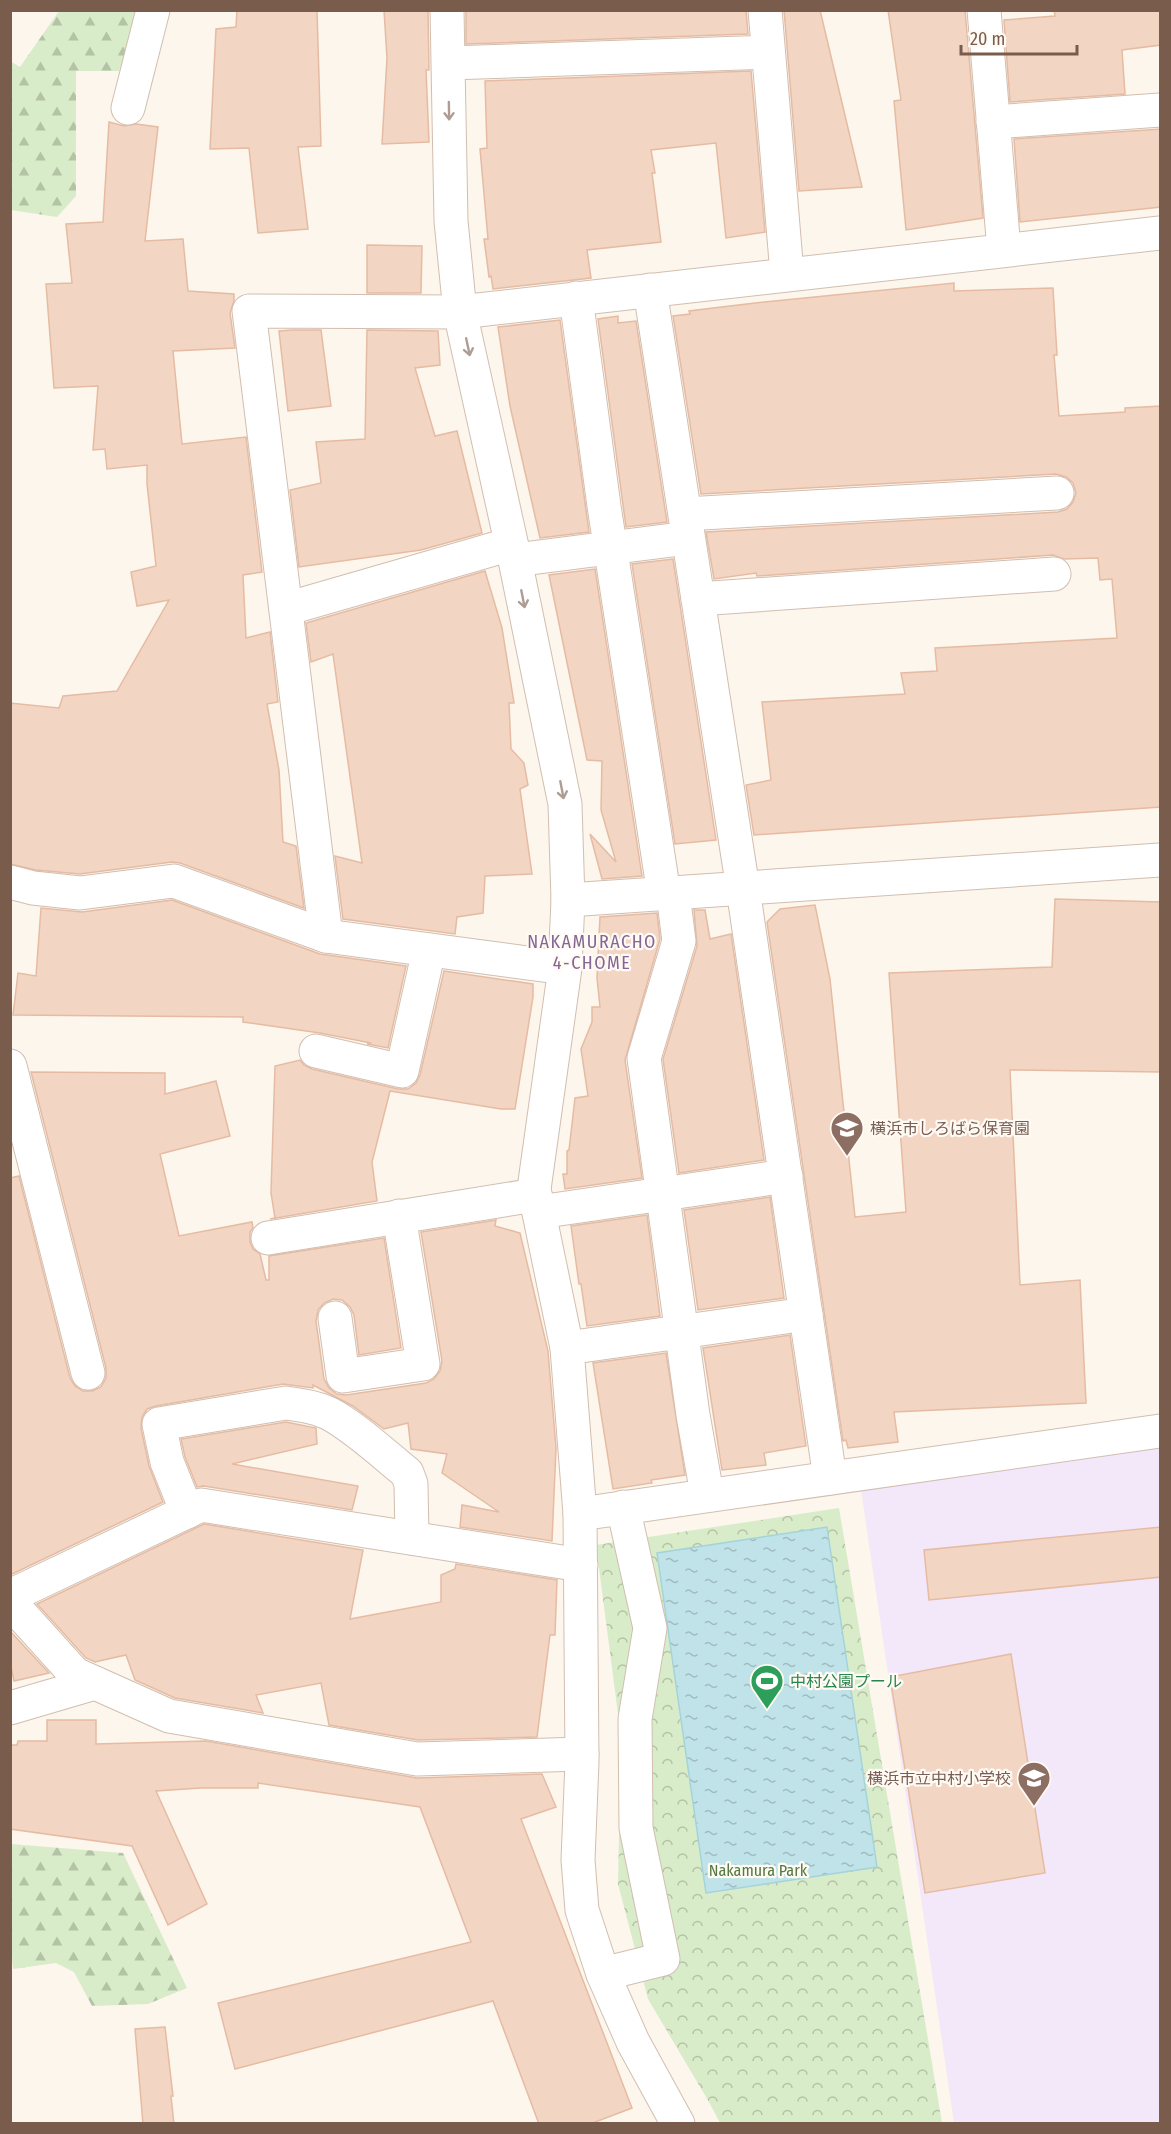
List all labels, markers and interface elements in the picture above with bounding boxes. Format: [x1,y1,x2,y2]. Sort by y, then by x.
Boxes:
scale bar [961,18,1076,56]
text: 20 m [970,28,1005,50]
one-way arrow [444,100,455,120]
one-way arrow [462,337,474,356]
one-way arrow [518,588,529,608]
one-way arrow [557,780,568,799]
district label: NAKAMURACHO 4-CHOME [527,931,657,974]
school or university icon: 横浜市しろばら保育園 [829,1110,865,1157]
place label: 横浜市しろばら保育園 [870,1119,1030,1138]
sports icon: 中村公園プール [749,1663,785,1710]
place label: 中村公園プール [790,1672,902,1691]
school or university icon: 横浜市立中村小学校 [1016,1760,1052,1807]
place label: 横浜市立中村小学校 [867,1769,1011,1788]
park label: Nakamura Park [709,1861,808,1880]

